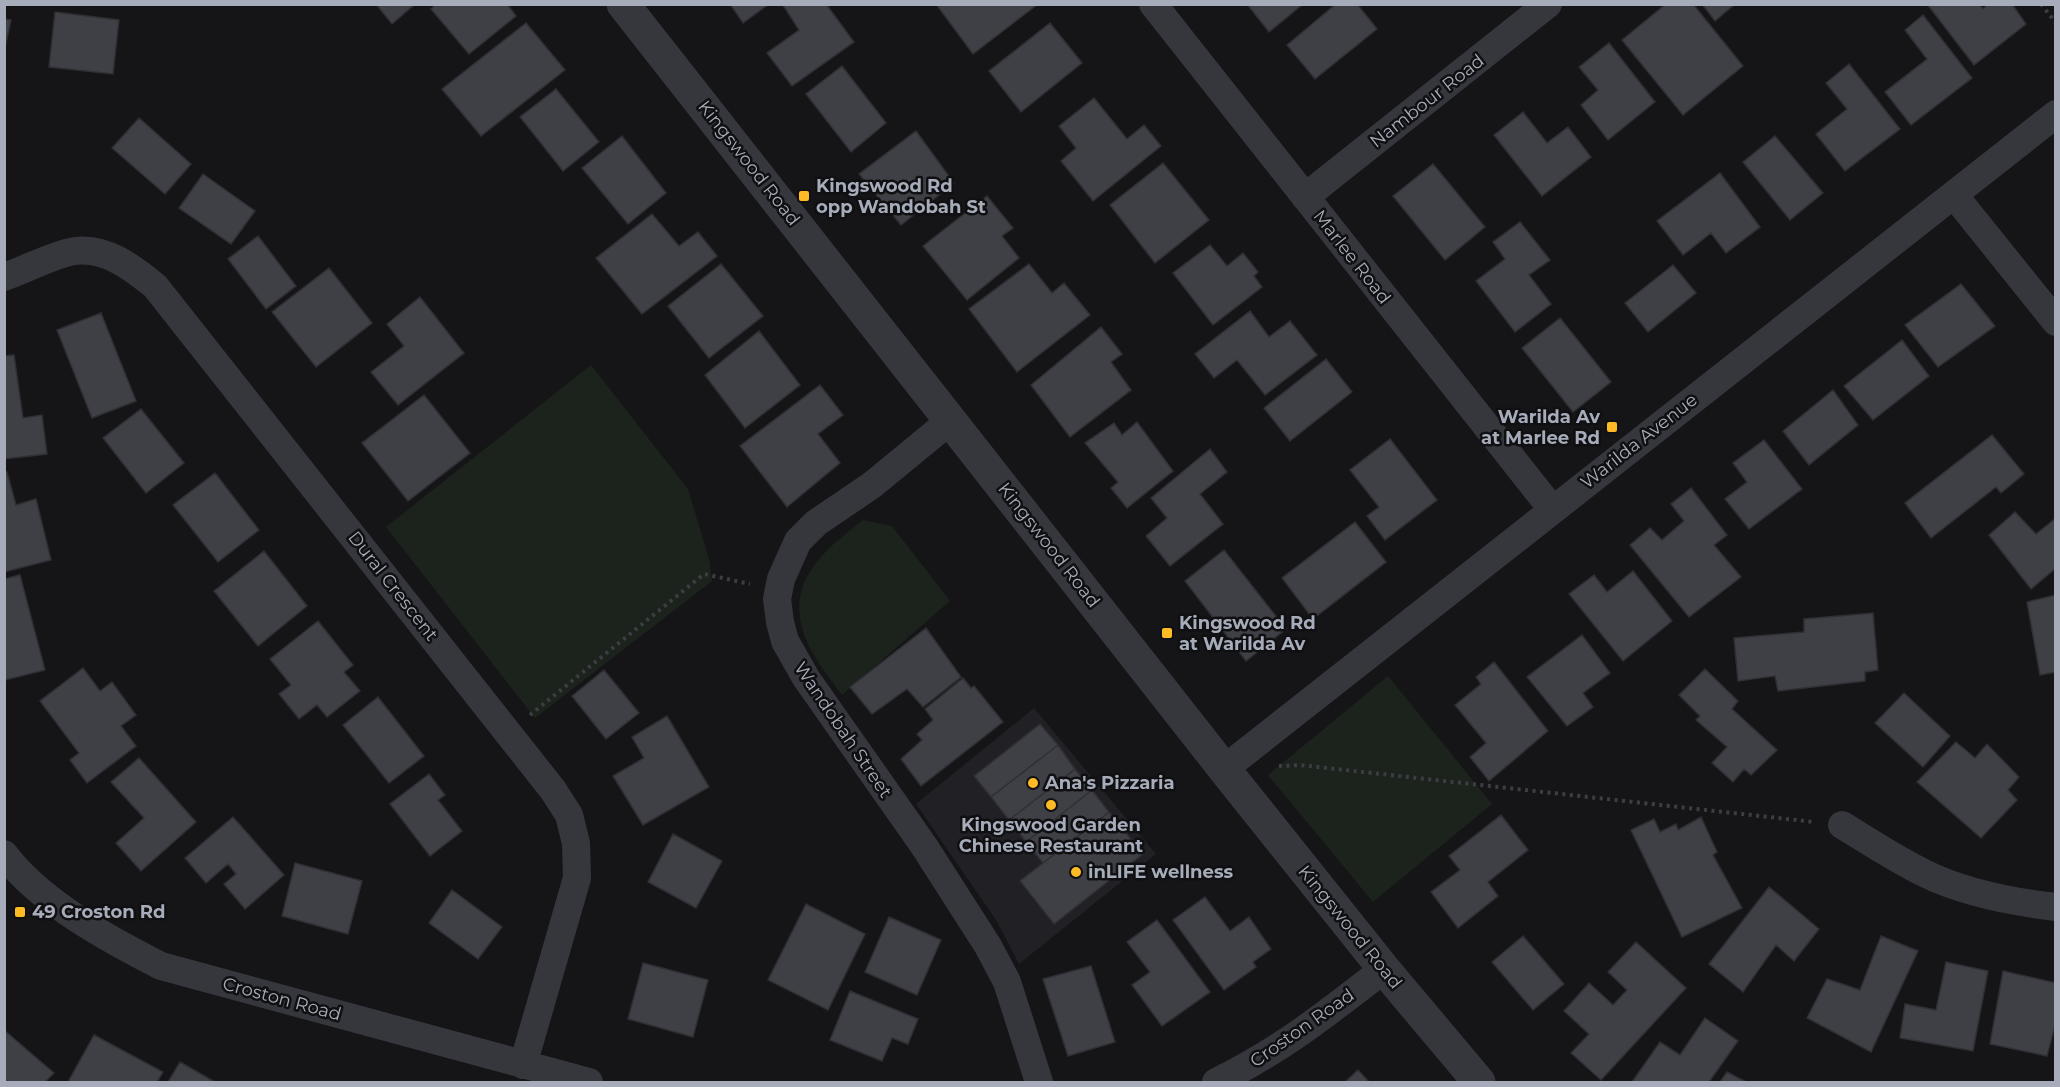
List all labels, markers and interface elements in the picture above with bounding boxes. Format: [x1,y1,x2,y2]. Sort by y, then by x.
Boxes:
street label: Nambour Road [1365,50,1489,152]
street label: Kingswood Road [693,96,805,230]
place label: Kingswood Rd opp Wandobah St [816,175,986,218]
marker: Kingswood Rd opp Wandobah St [797,189,811,203]
street label: Marlee Road [1308,206,1396,308]
street label: Warilda Avenue [1576,389,1702,493]
place label: Warilda Av at Marlee Rd [1481,406,1600,449]
marker: Warilda Av at Marlee Rd [1605,420,1619,434]
street label: Kingswood Road [993,478,1105,612]
street label: Dural Crescent [343,527,443,645]
place label: Kingswood Rd at Warilda Av [1179,612,1316,655]
marker: Kingswood Rd at Warilda Av [1160,626,1174,640]
street label: Wandobah Street [789,658,897,802]
place label: Ana's Pizzaria [1044,772,1175,794]
marker: Ana's Pizzaria [1026,776,1040,790]
marker: Kingswood Garden Chinese Restaurant [1044,798,1058,812]
place label: Kingswood Garden Chinese Restaurant [959,814,1143,857]
place label: inLIFE wellness [1088,861,1234,883]
street label: Kingswood Road [1293,861,1407,993]
marker: inLIFE wellness [1069,865,1083,879]
place label: 49 Croston Rd [32,901,165,923]
marker: 49 Croston Rd [13,905,27,919]
street label: Croston Road [220,973,344,1025]
street label: Croston Road [1246,984,1358,1072]

